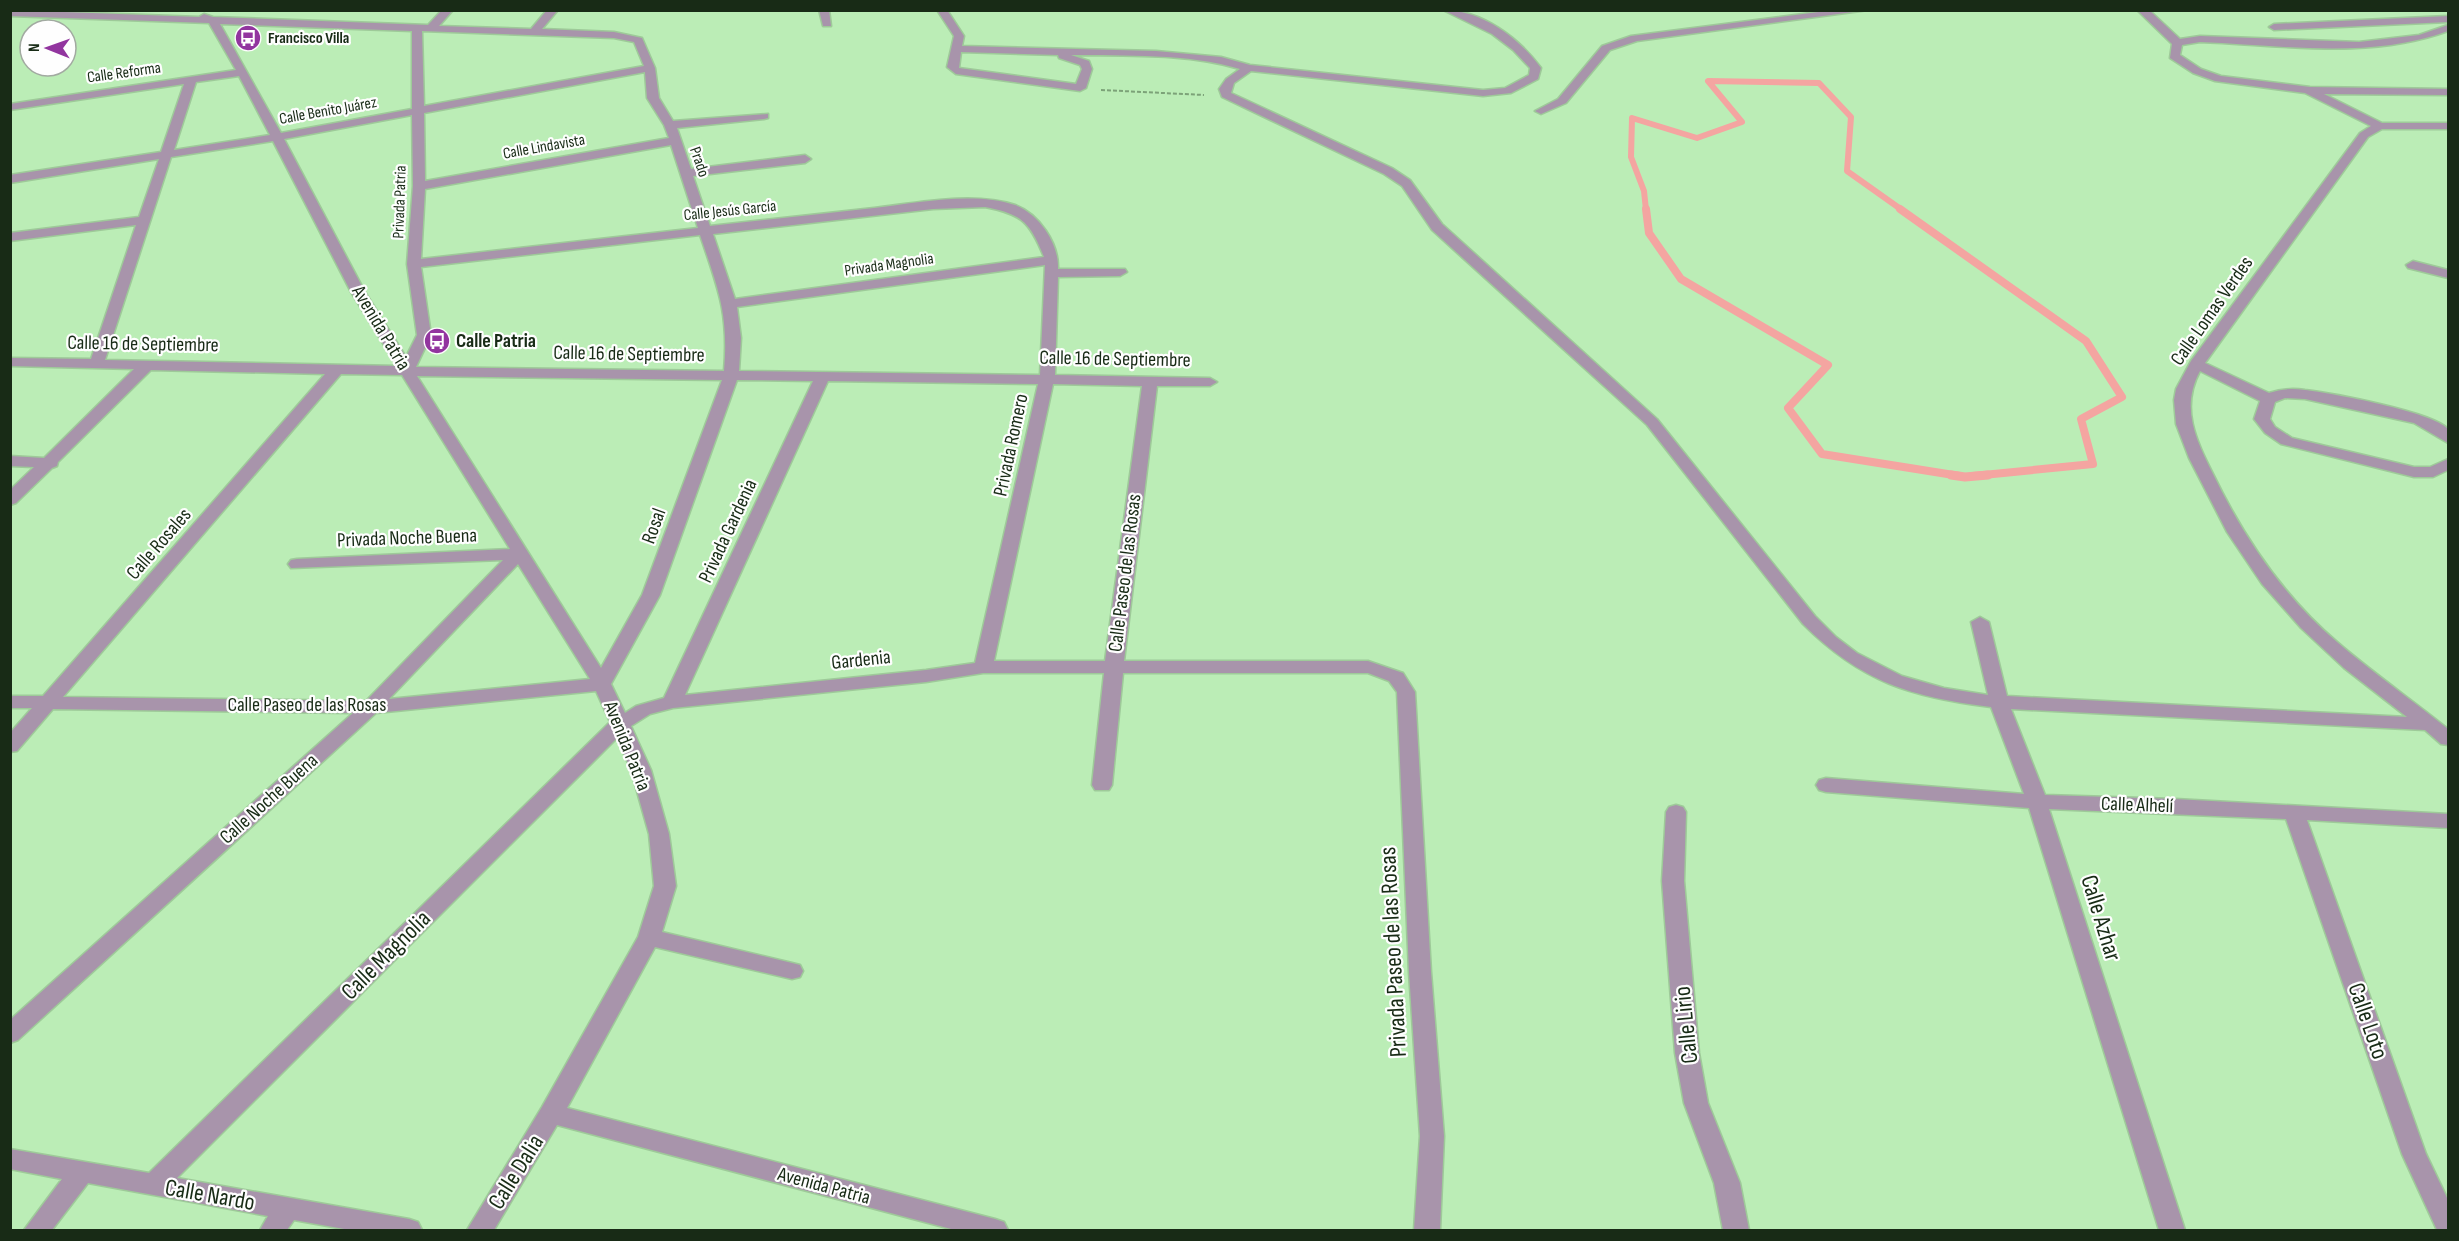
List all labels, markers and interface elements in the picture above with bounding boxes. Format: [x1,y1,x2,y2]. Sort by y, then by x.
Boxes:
north arrow [18,18,78,78]
bus stop icon: Francisco Villa [233,23,263,53]
place label: Francisco Villa [268,29,349,48]
text: N [25,43,44,52]
street label: Calle Reforma [86,58,162,88]
street label: Calle Benito Juárez [278,93,378,129]
street label: Calle Lindavista [502,130,586,164]
street label: Prado [685,144,713,180]
street label: Privada Patria [389,165,411,239]
street label: Calle Jesús García [683,197,777,225]
street label: Privada Magnolia [843,249,935,281]
street label: Calle Lomas Verdes [2166,252,2258,370]
street label: Avenida Patria [346,280,416,375]
bus stop icon: Calle Patria [422,326,452,356]
place label: Calle Patria [456,329,536,353]
street label: Calle 16 de Septiembre [67,331,219,357]
street label: Calle 16 de Septiembre [553,341,705,367]
street label: Calle 16 de Septiembre [1039,346,1191,372]
street label: Privada Romero [988,392,1034,498]
street label: Privada Gardenia [694,475,762,587]
street label: Calle Paseo de las Rosas [1103,493,1147,653]
street label: Calle Rosales [121,503,197,585]
street label: Rosal [637,505,671,547]
street label: Privada Noche Buena [337,524,477,552]
street label: Gardenia [830,645,892,675]
street label: Calle Paseo de las Rosas [228,693,386,717]
street label: Avenida Patria [598,697,656,794]
street label: Calle Noche Buena [215,749,323,849]
street label: Calle Alhelí [2100,792,2174,818]
street label: Privada Paseo de las Rosas [1373,846,1413,1058]
street label: Calle Azhar [2074,872,2128,965]
street label: Calle Magnolia [335,904,437,1006]
street label: Calle Loto [2342,979,2394,1063]
street label: Calle Lirio [1668,985,1704,1065]
street label: Calle Dalia [482,1129,550,1215]
street label: Avenida Patria [774,1162,873,1210]
street label: Calle Nardo [163,1173,257,1217]

